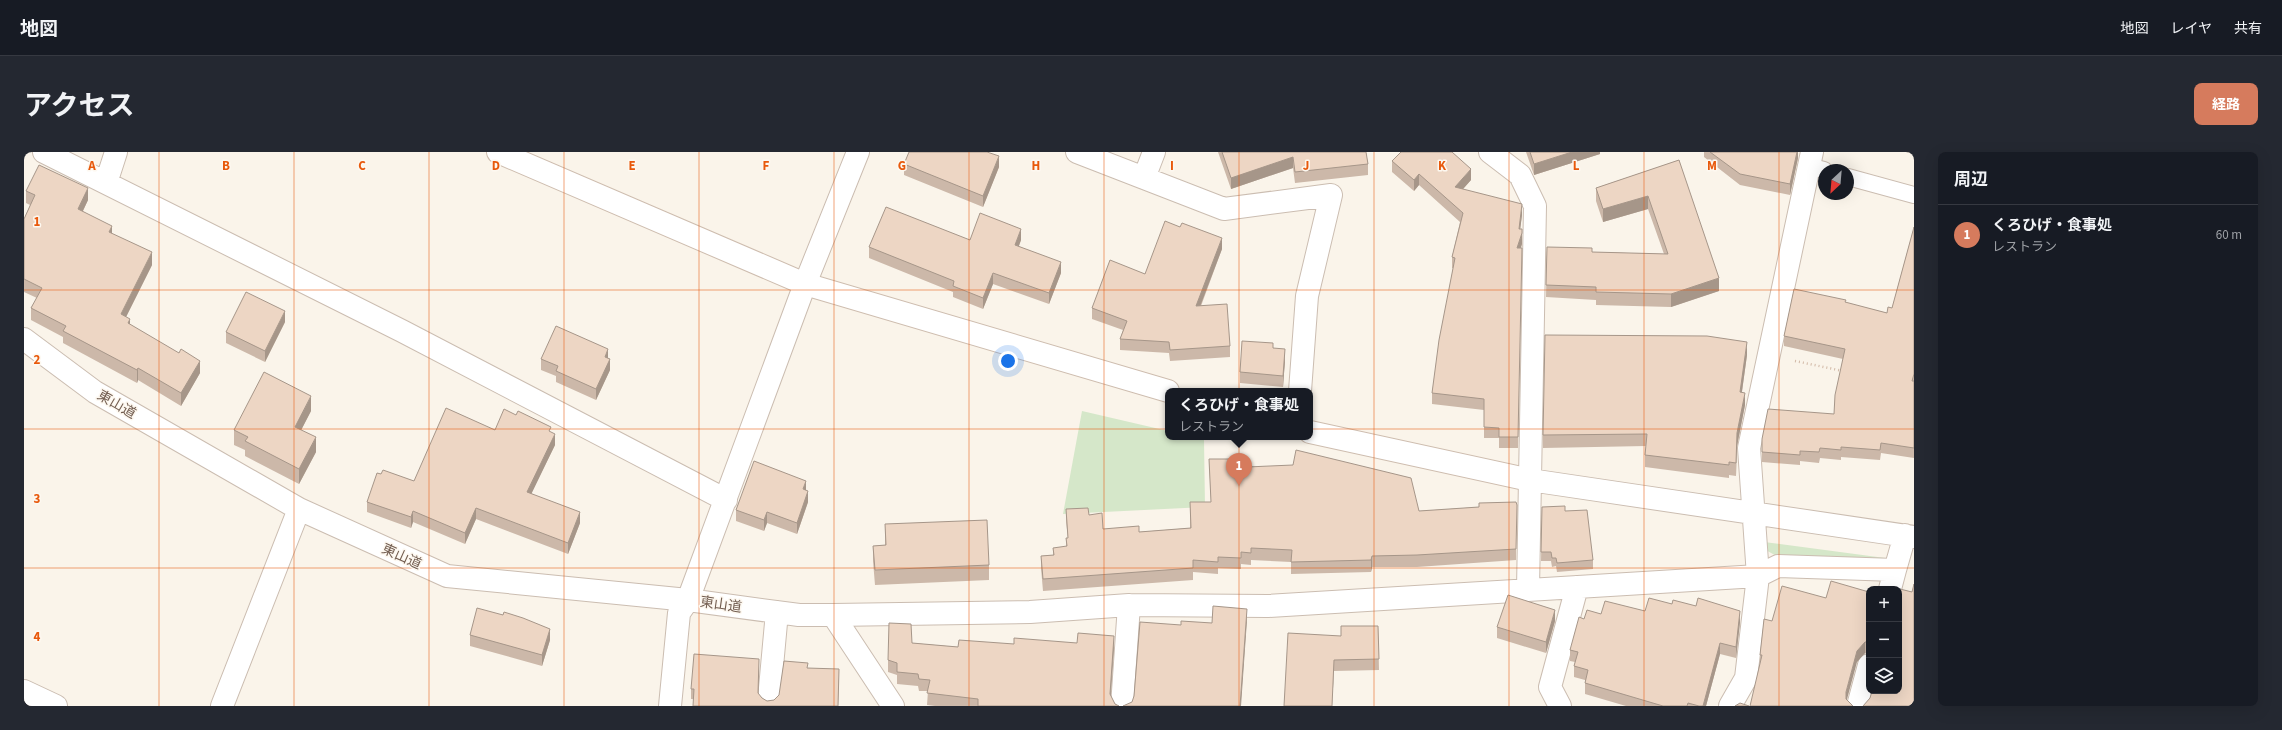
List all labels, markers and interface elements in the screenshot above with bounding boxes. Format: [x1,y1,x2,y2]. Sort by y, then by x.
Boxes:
text: 地図 [20,16,58,43]
text: 地図 [2120,19,2148,39]
text: レイヤ [2170,19,2212,39]
text: 共有 [2234,19,2262,39]
button: 経路 [2194,83,2258,125]
text: アクセス [24,86,135,126]
text: A [87,157,96,175]
text: B [222,157,230,175]
text: C [358,157,366,175]
text: D [492,157,500,175]
text: E [628,157,636,175]
text: F [763,157,770,175]
text: G [898,157,906,175]
text: H [1032,157,1040,175]
text: I [1170,157,1174,175]
text: J [1303,157,1309,175]
text: K [1438,157,1447,175]
text: L [1573,157,1580,175]
text: M [1707,157,1717,175]
north arrow [1818,164,1854,200]
text: 周辺 [1954,168,1988,192]
text: 1 [34,213,41,231]
text: くろひげ・食事処 [1992,215,2112,236]
text: 1 [1964,226,1970,244]
text: 60 m [2216,226,2242,244]
text: レストラン [1992,238,2057,256]
text: 2 [34,351,41,369]
your location [998,351,1018,371]
street label: 東山道 [93,386,140,424]
popup [1165,388,1313,440]
text: くろひげ・食事処 [1179,395,1299,416]
text: レストラン [1179,418,1244,436]
pin: 1 [1226,453,1252,486]
text: 3 [34,490,41,508]
street label: 東山道 [378,539,425,575]
map controls [1866,586,1902,694]
button: + [1866,586,1902,622]
street label: 東山道 [699,592,743,618]
button: − [1866,622,1902,658]
text: 4 [34,628,41,646]
button: layers [1866,658,1902,694]

